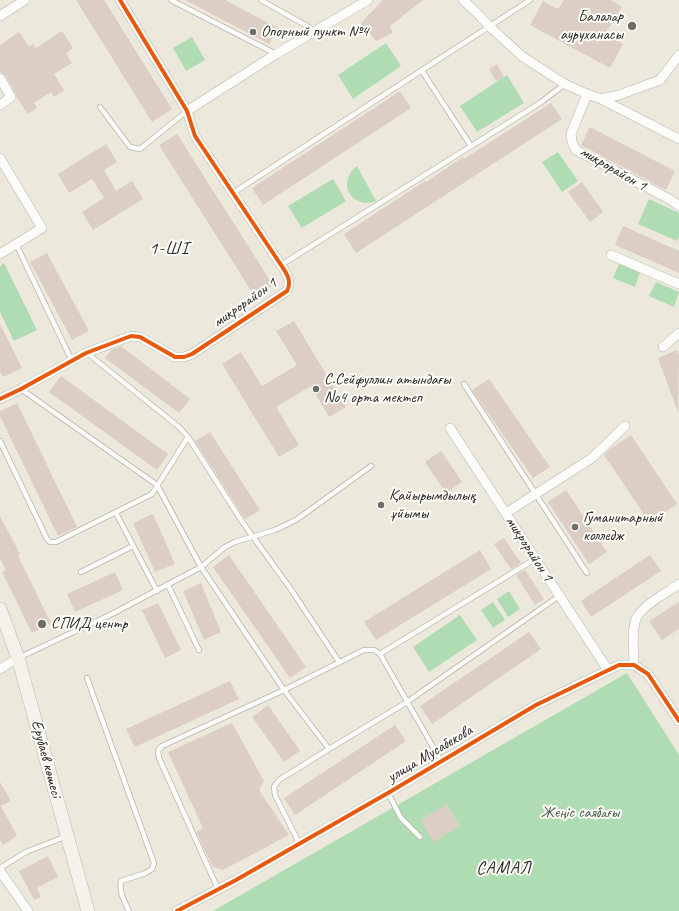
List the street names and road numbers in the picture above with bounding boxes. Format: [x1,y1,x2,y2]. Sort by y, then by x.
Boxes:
street label: микрорайон 1 [576,142,650,196]
street label: микрорайон 1 [209,274,281,332]
street label: микрорайон 1 [501,513,557,585]
street label: Ерубаев көшесі [26,718,66,800]
street label: улица Мусабекова [384,721,476,787]

